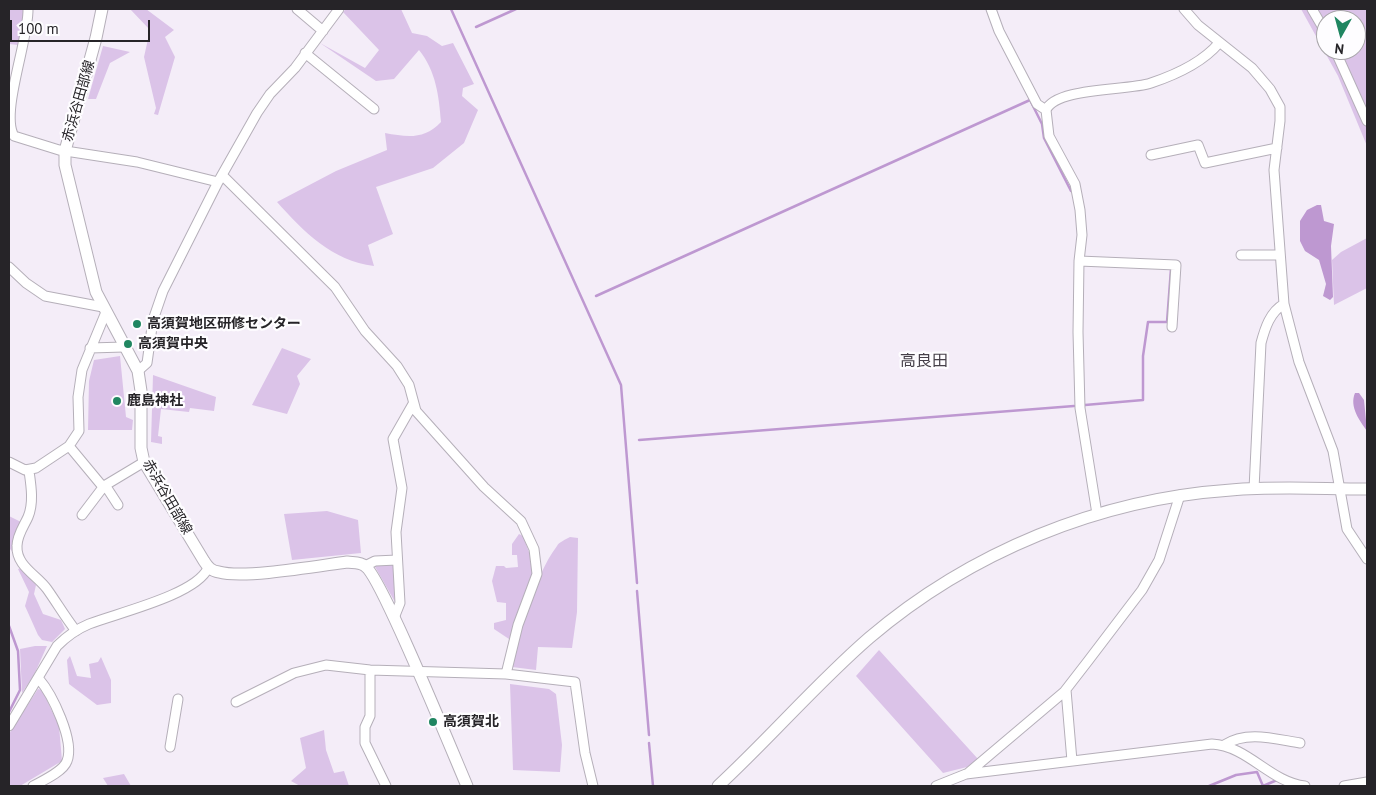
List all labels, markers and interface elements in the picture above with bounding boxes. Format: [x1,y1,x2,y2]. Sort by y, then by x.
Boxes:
scale bar [12,10,152,42]
north arrow [1316,10,1366,60]
text: 100 m [18,19,59,38]
text: N [1334,39,1345,58]
street label: 赤浜谷田部線 [59,58,99,144]
place label: 高須賀地区研修センター [147,316,301,332]
marker: 高須賀地区研修センター [131,318,143,330]
place label: 高須賀中央 [138,336,208,352]
marker: 高須賀中央 [122,338,134,350]
district label: 高良田 [900,351,948,371]
place label: 鹿島神社 [127,393,183,409]
marker: 鹿島神社 [111,395,123,407]
street label: 赤浜谷田部線 [139,456,195,538]
place label: 高須賀北 [443,714,499,730]
marker: 高須賀北 [427,716,439,728]

